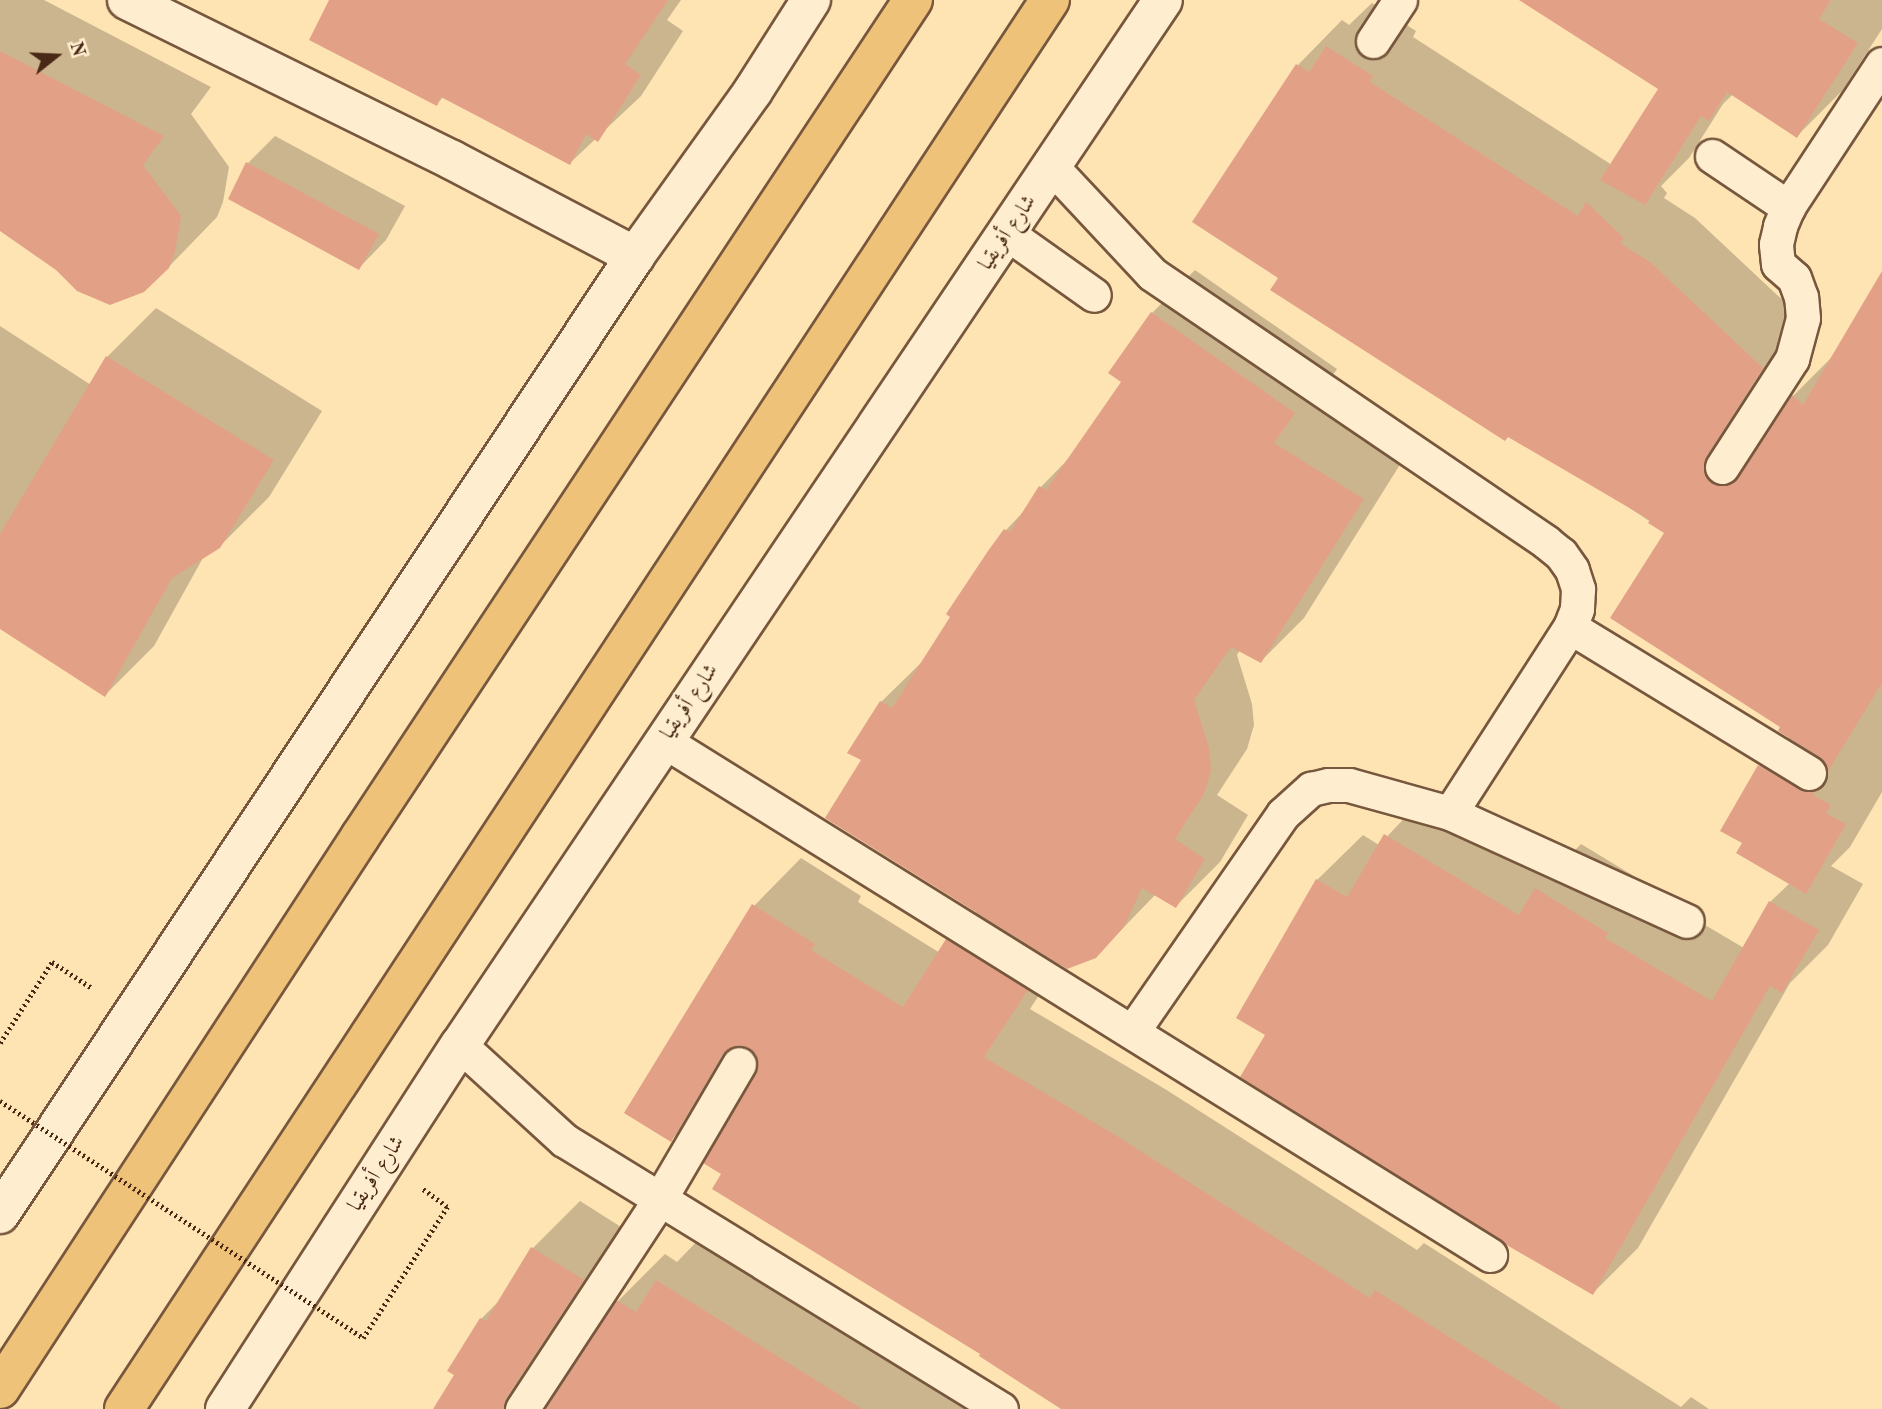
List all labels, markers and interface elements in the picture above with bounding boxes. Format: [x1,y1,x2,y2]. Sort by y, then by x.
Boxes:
north arrow [21,21,91,91]
text: N [65,40,88,59]
street label: شارع أفريقيا [974,191,1042,275]
street label: شارع أفريقيا [656,660,724,744]
street label: شارع أفريقيا [343,1131,411,1217]

